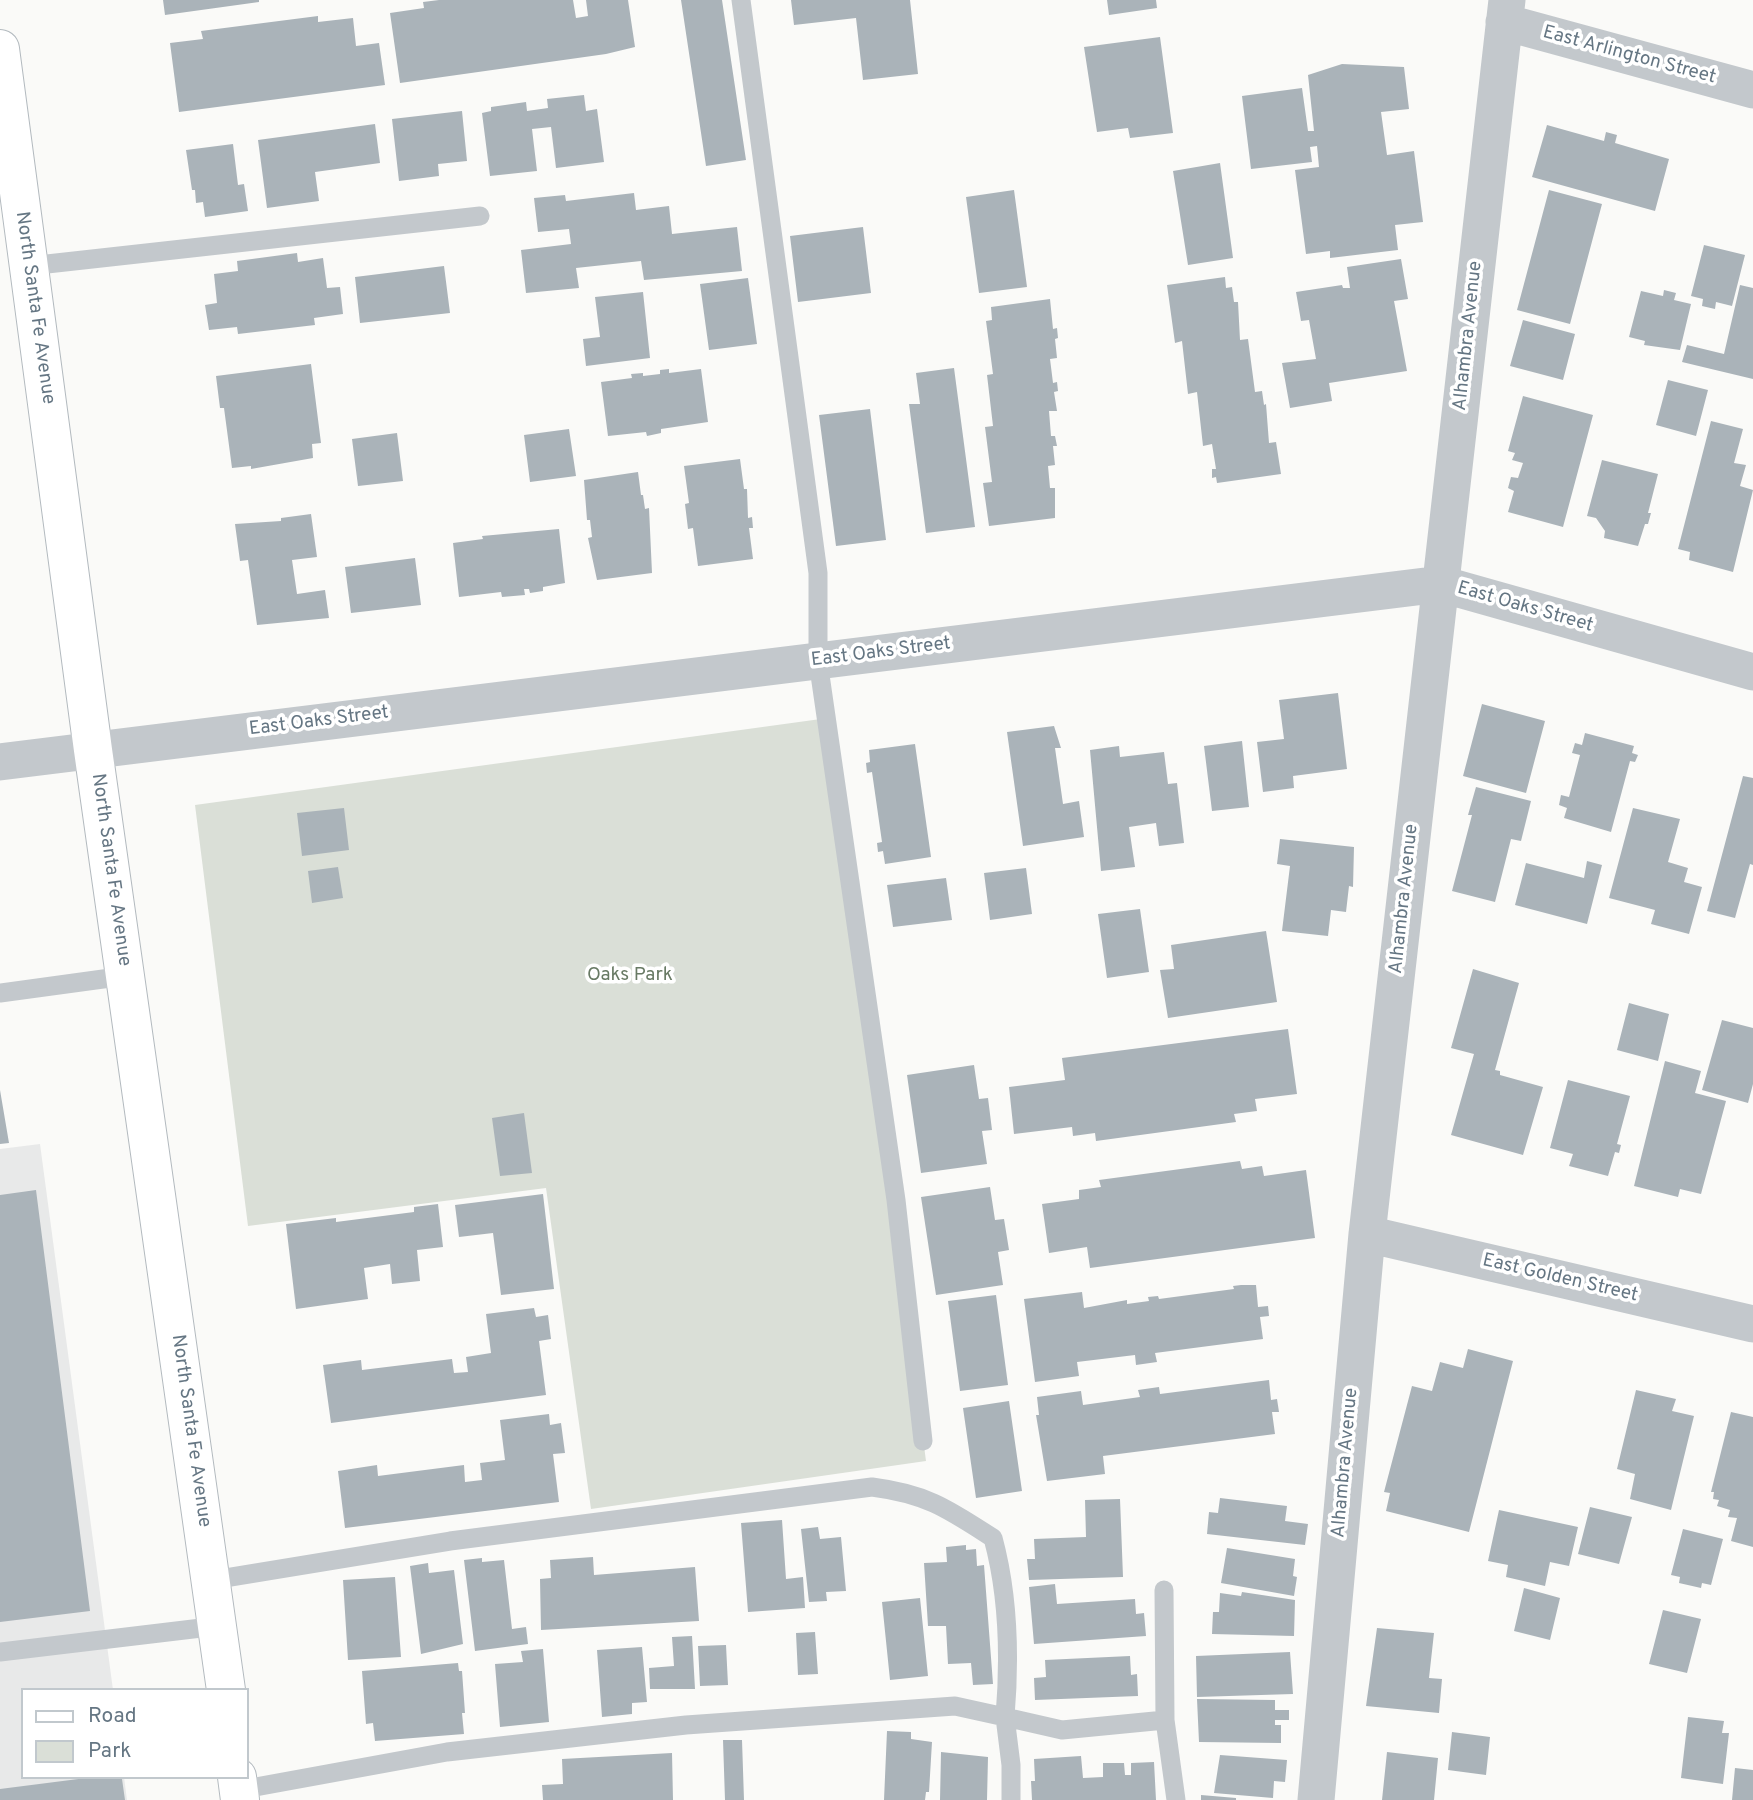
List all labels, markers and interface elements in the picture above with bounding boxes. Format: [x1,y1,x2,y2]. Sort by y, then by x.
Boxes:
street label: East Arlington Street [1540,22,1718,90]
street label: North Santa Fe Avenue [9,210,59,406]
street label: Alhambra Avenue [1450,260,1488,412]
street label: East Oaks Street [1454,578,1596,638]
street label: East Oaks Street [810,633,952,673]
street label: East Oaks Street [248,702,390,742]
street label: North Santa Fe Avenue [85,772,135,968]
street label: Alhambra Avenue [1386,823,1424,975]
park label: Oaks Park [587,965,673,987]
street label: East Golden Street [1480,1250,1640,1308]
street label: North Santa Fe Avenue [165,1333,215,1529]
street label: Alhambra Avenue [1328,1387,1364,1539]
legend [21,1688,248,1779]
text: Road [88,1703,137,1730]
text: Park [88,1738,131,1765]

